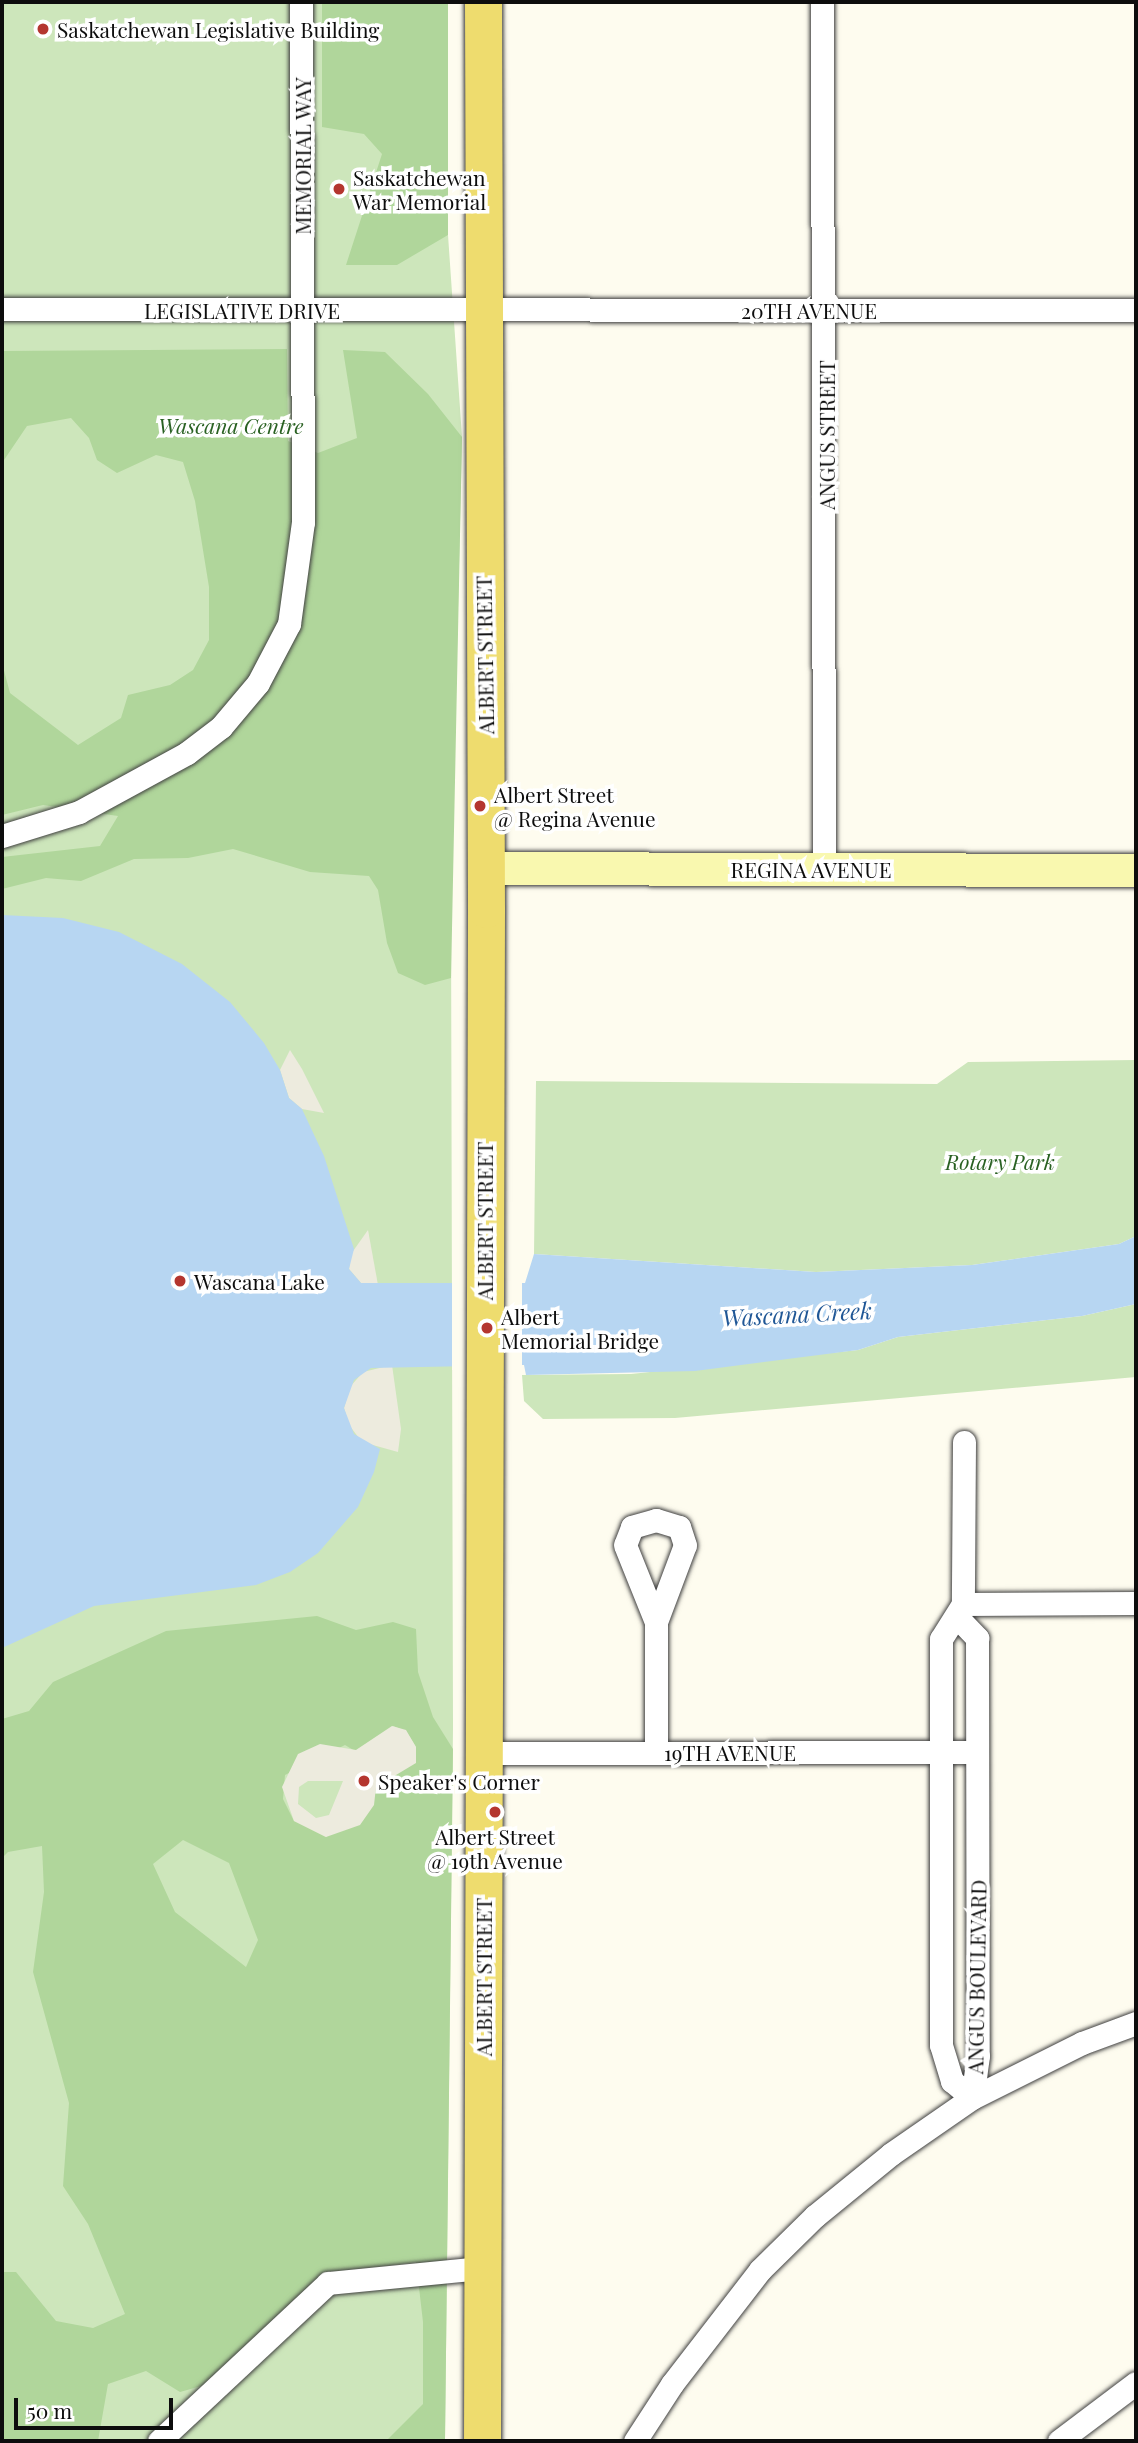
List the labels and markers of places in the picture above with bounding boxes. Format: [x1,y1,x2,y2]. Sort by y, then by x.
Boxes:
place label: Saskatchewan Legislative Building [57,16,379,42]
marker: Saskatchewan Legislative Building [35,21,51,37]
place label: Saskatchewan War Memorial [353,164,487,214]
marker: Saskatchewan War Memorial [331,181,347,197]
place label: Albert Street @ Regina Avenue [494,781,657,831]
marker: Albert Street @ Regina Avenue [472,798,488,814]
place label: Wascana Lake [194,1268,325,1294]
marker: Wascana Lake [172,1273,188,1289]
place label: Albert Memorial Bridge [501,1303,659,1353]
marker: Albert Memorial Bridge [479,1320,495,1336]
place label: Speaker's Corner [378,1768,540,1794]
marker: Speaker's Corner [356,1773,372,1789]
marker: Albert Street @ 19th Avenue [487,1804,503,1820]
place label: Albert Street @ 19th Avenue [427,1823,563,1873]

